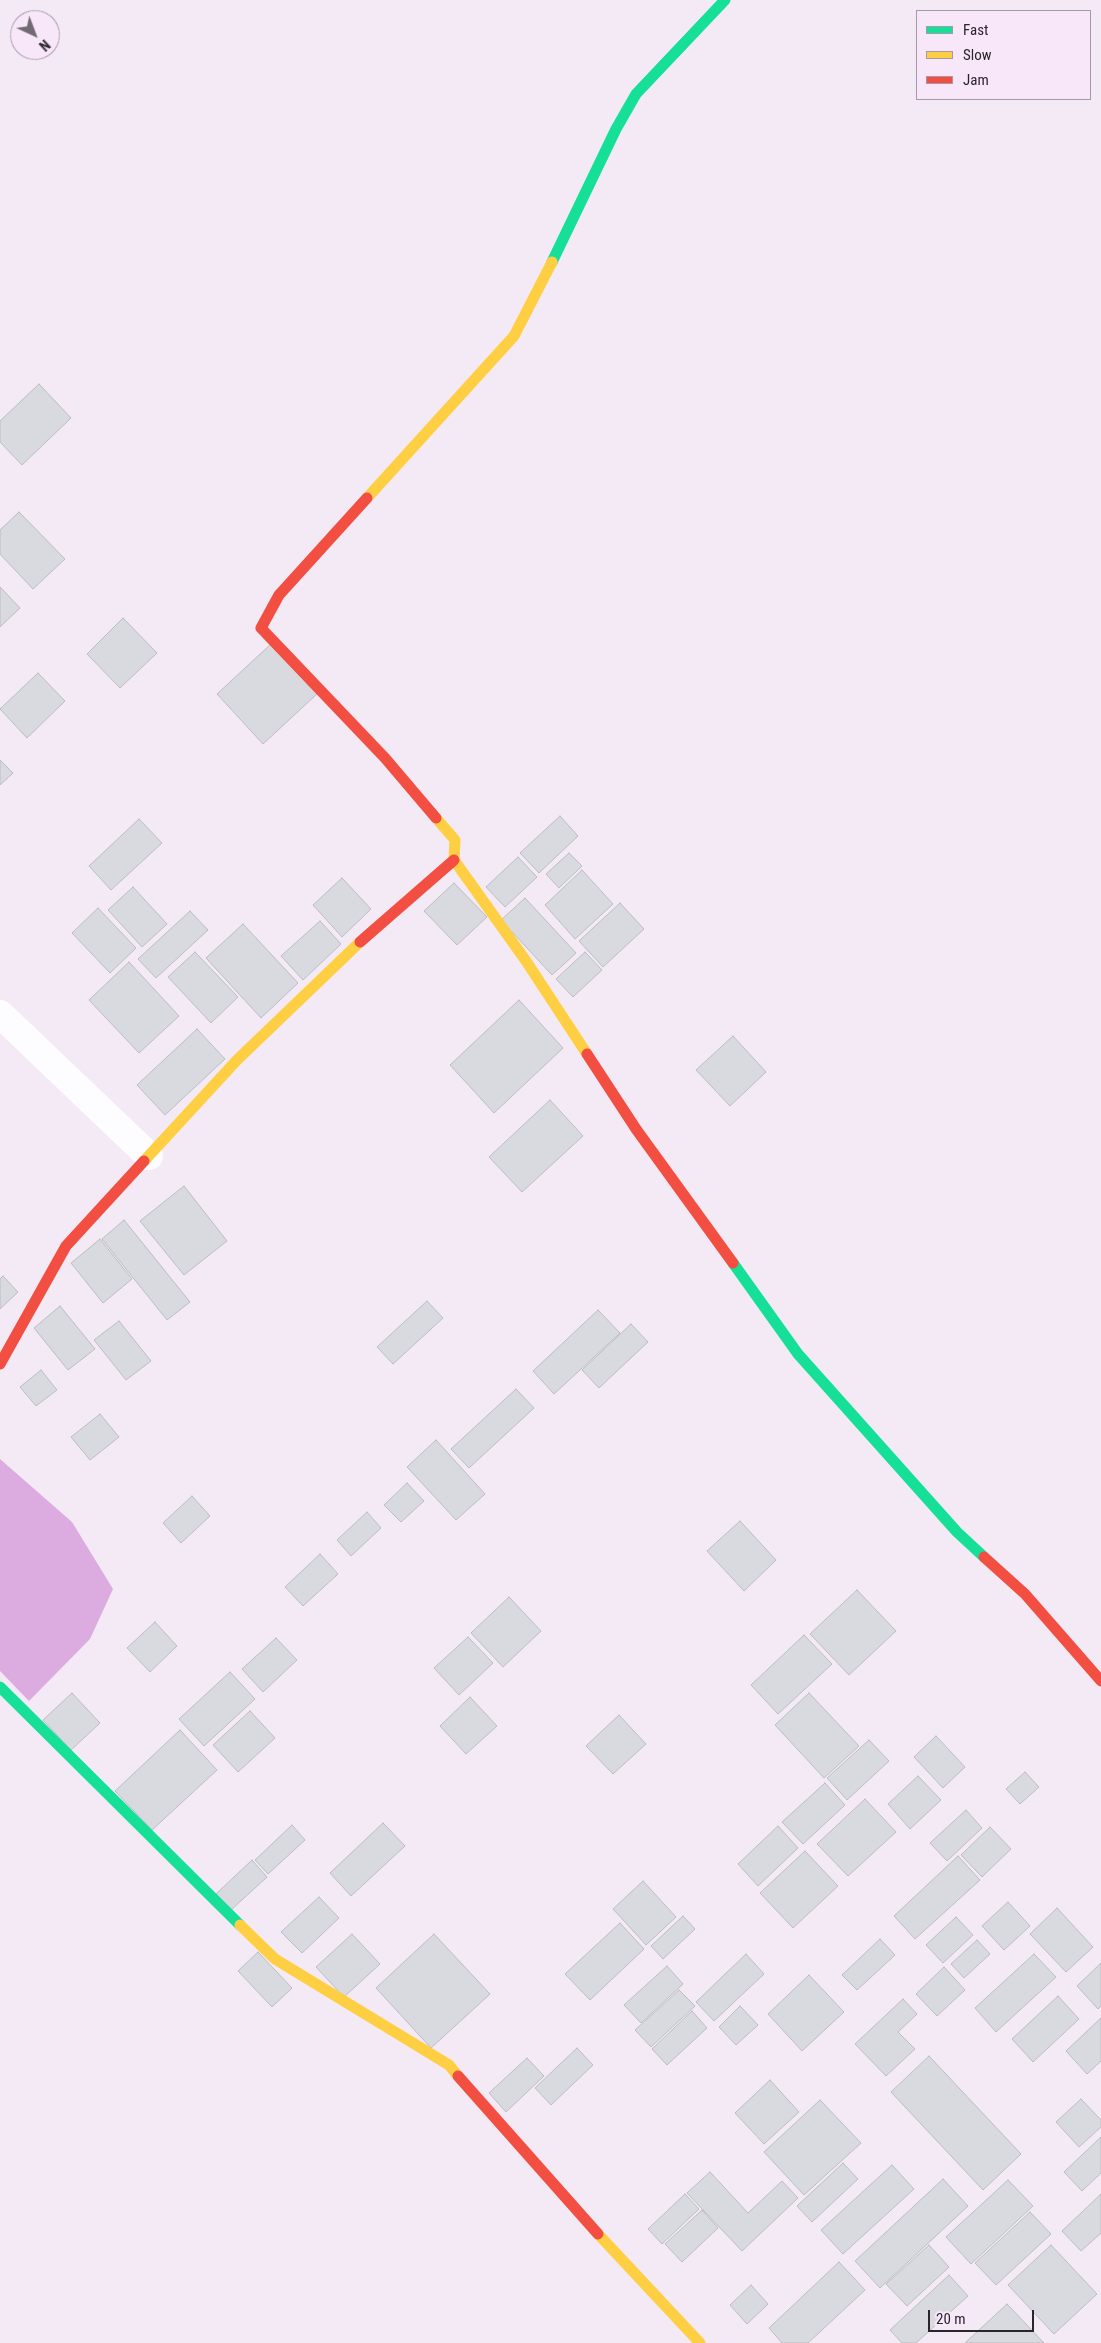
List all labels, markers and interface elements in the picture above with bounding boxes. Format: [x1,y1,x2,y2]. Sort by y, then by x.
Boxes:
north arrow [10,10,60,60]
legend [916,10,1091,100]
text: Fast [963,21,988,39]
text: N [36,36,53,54]
text: Slow [963,46,992,64]
text: Jam [963,71,989,89]
scale bar [931,2300,1037,2332]
text: 20 m [936,2310,966,2328]

